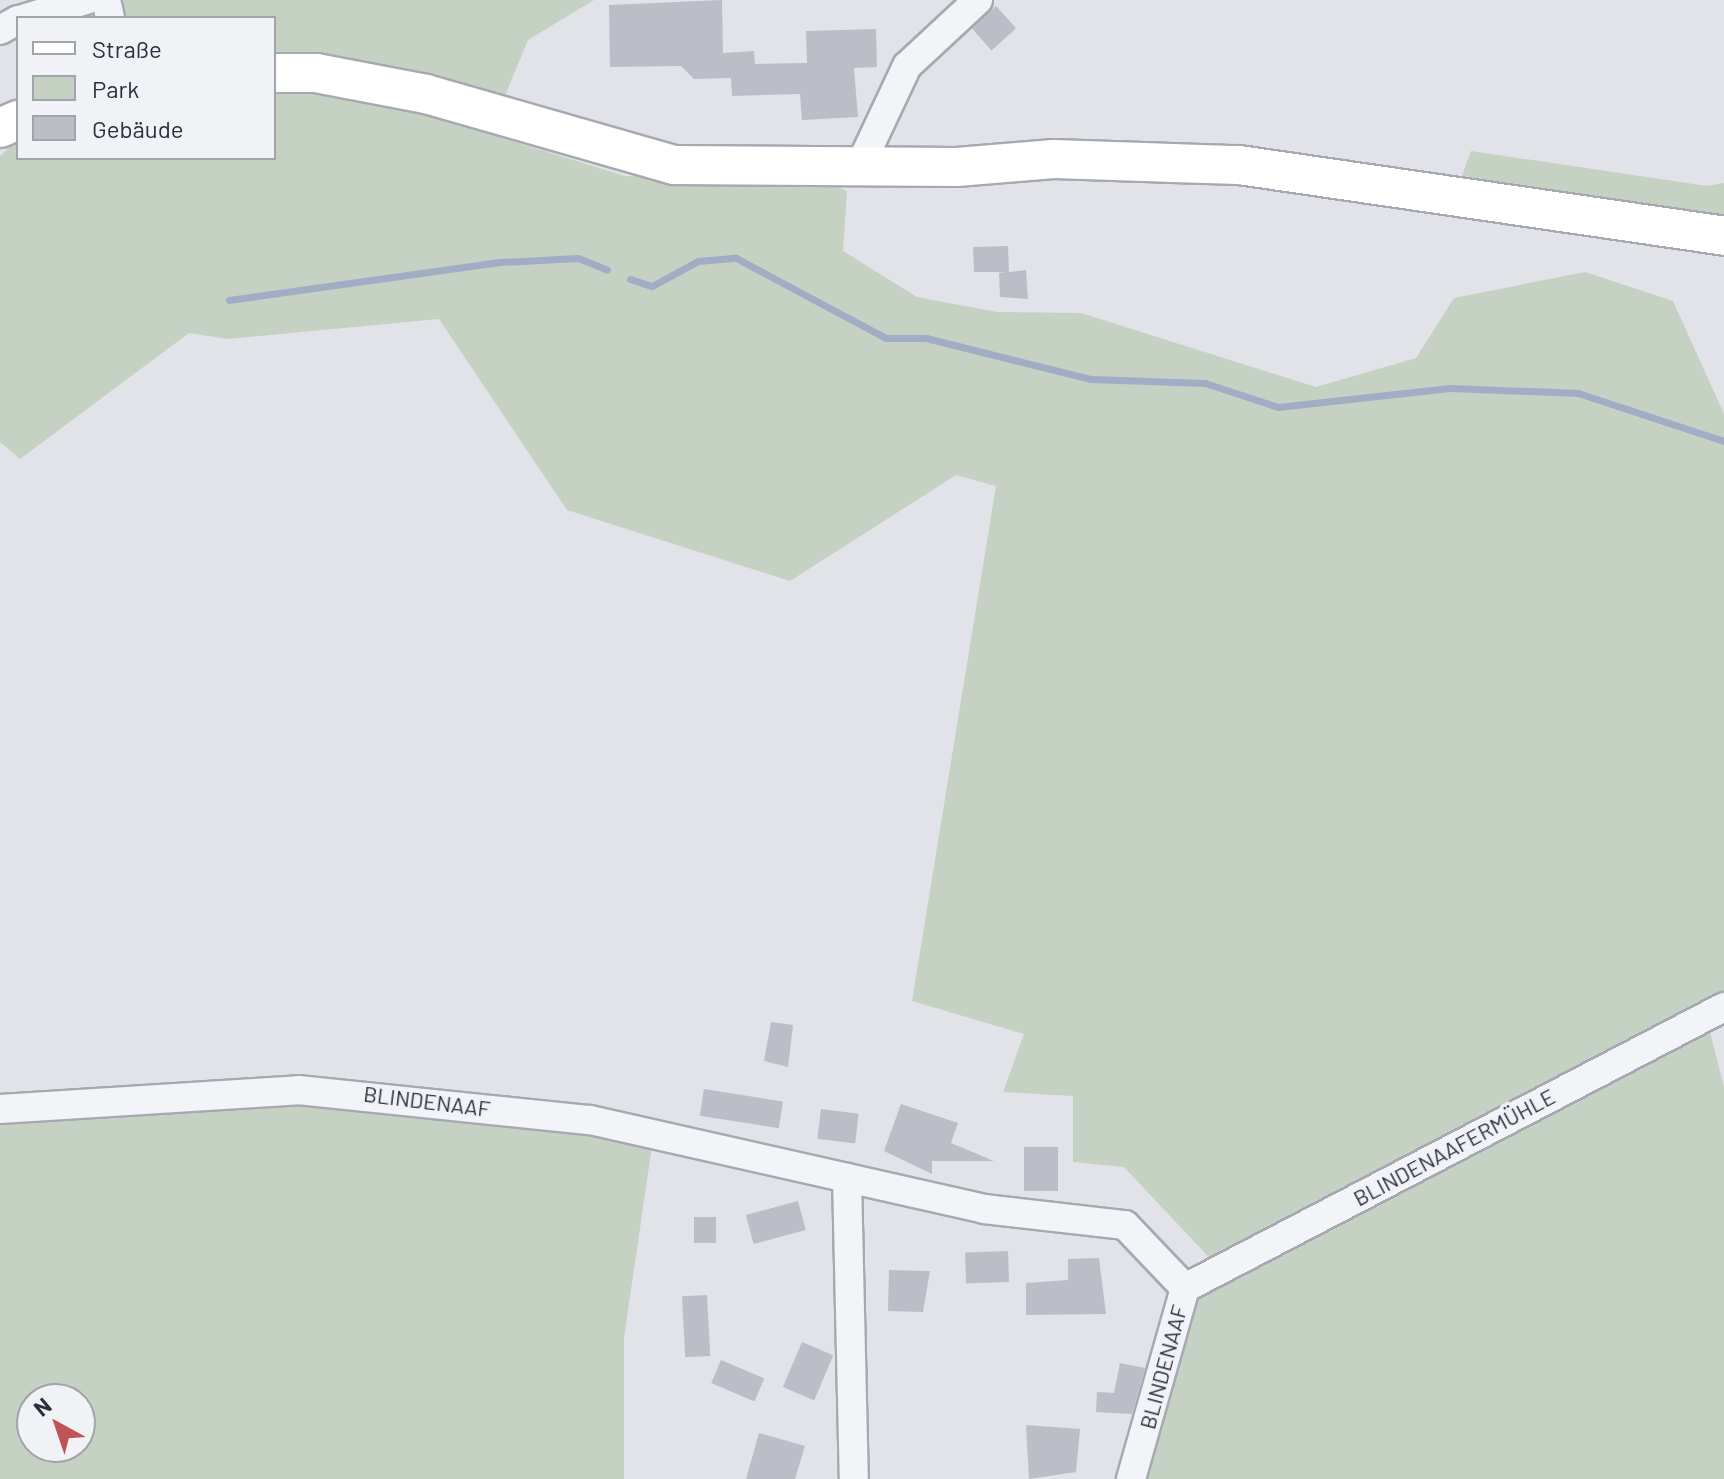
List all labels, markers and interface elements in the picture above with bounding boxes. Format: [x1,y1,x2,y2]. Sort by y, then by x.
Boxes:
legend [16,16,276,160]
text: Straße [92,34,162,63]
text: Park [92,74,139,103]
text: Gebäude [92,114,184,143]
street label: BLINDENAAF [362,1080,492,1122]
street label: BLINDENAAFERMÜHLE [1349,1083,1559,1211]
street label: BLINDENAAF [1134,1302,1192,1432]
north arrow [16,1383,96,1463]
text: N [28,1391,56,1421]

